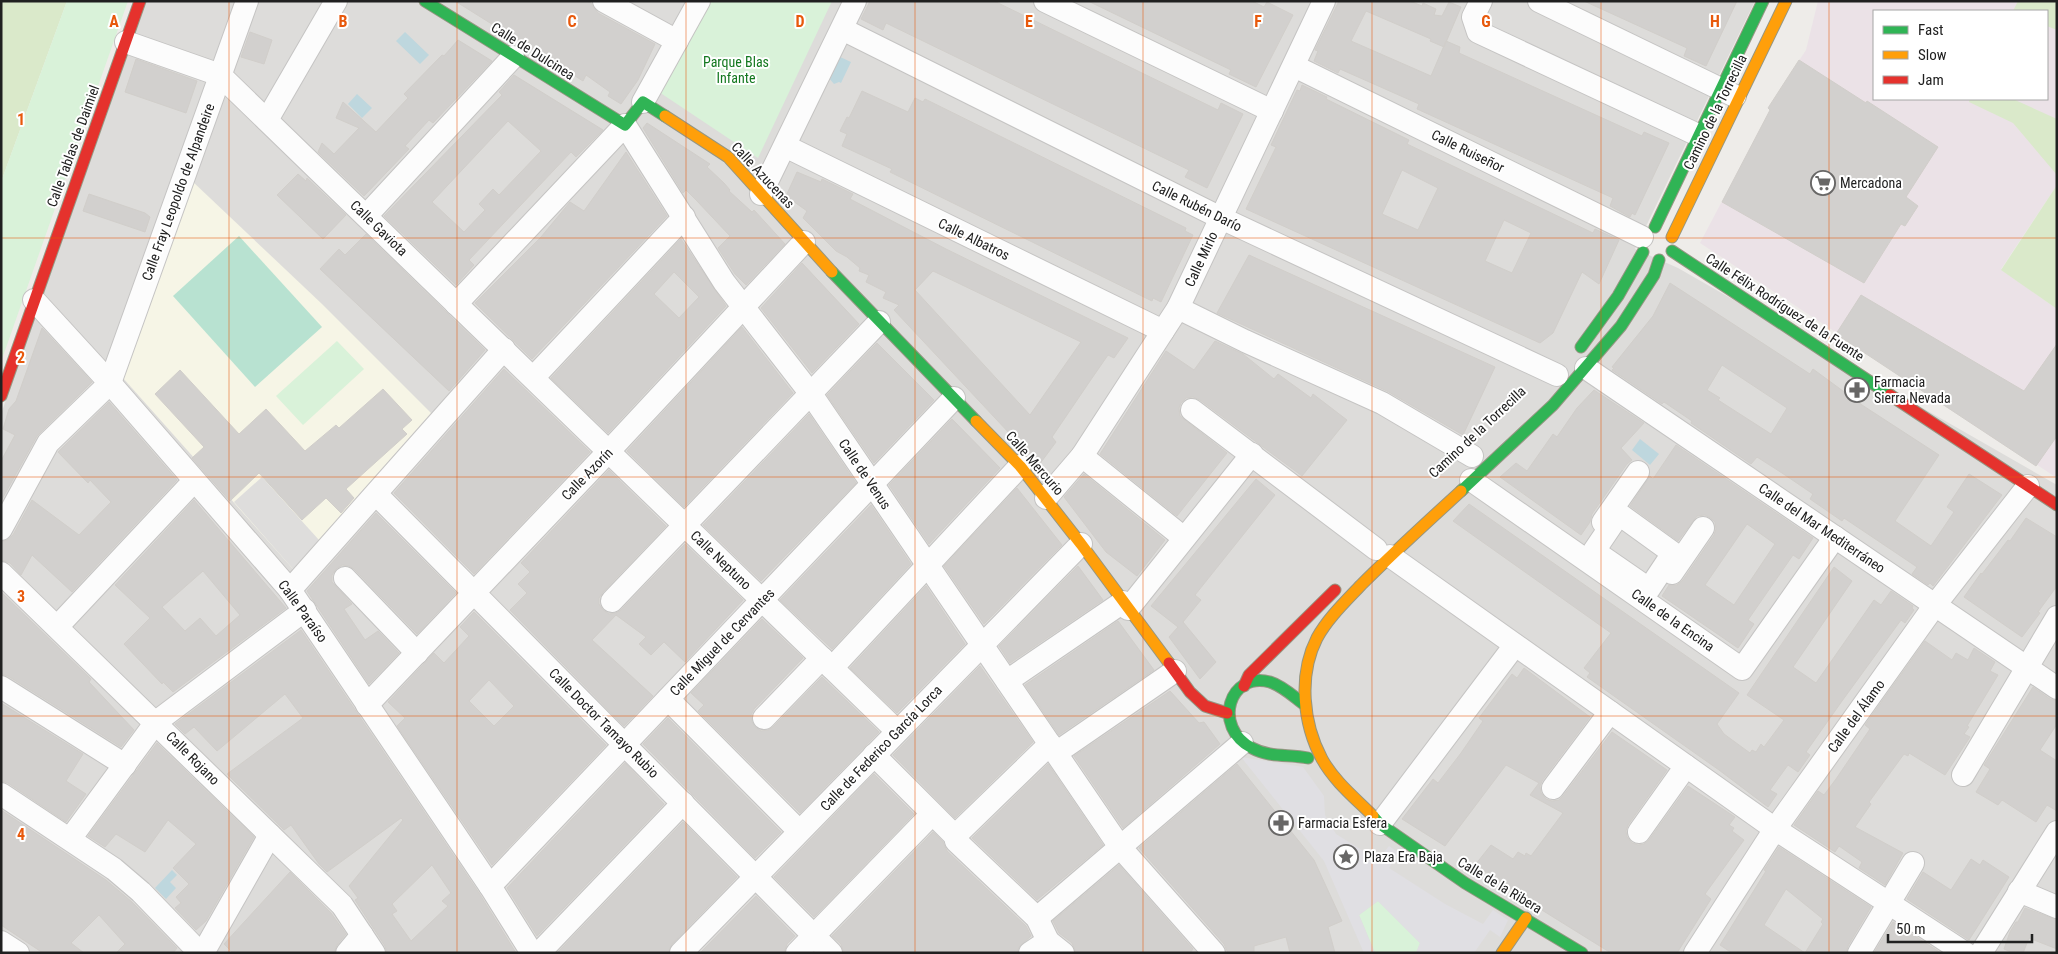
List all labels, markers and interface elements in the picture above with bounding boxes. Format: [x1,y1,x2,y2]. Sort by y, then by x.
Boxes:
legend [1873,10,2048,100]
text: A [109,12,119,31]
text: B [339,12,348,31]
text: D [795,12,805,31]
text: E [1025,12,1033,31]
text: F [1254,12,1262,31]
text: G [1481,12,1491,31]
text: H [1710,12,1720,31]
street label: Calle de Dulcinea [488,19,578,83]
text: Fast [1918,21,1943,39]
text: Slow [1918,46,1947,64]
street label: Camino de la Torrecilla [1680,52,1750,172]
park label: Parque Blas Infante [703,54,769,86]
text: Jam [1918,71,1944,89]
street label: Calle Tablas de Daimiel [44,83,102,209]
street label: Calle Fray Leopoldo de Alpandeire [138,101,218,283]
text: 1 [17,110,25,129]
street label: Calle Ruiseñor [1429,126,1507,176]
street label: Calle Azucenas [728,139,798,211]
supermarket icon: Mercadona [1810,170,1836,196]
place label: Mercadona [1840,175,1902,191]
street label: Calle Rubén Darío [1150,177,1244,235]
street label: Calle Gaviota [347,197,411,259]
street label: Calle Albatros [936,215,1012,263]
street label: Calle Mirlo [1181,229,1221,289]
street label: Calle Félix Rodríguez de la Fuente [1703,250,1868,364]
text: 2 [17,348,25,367]
place label: Farmacia Sierra Nevada [1874,374,1951,406]
pharmacy icon: Farmacia Sierra Nevada [1844,377,1870,403]
street label: Camino de la Torrecilla [1425,383,1529,481]
street label: Calle Mercurio [1003,428,1067,498]
street label: Calle de Venus [836,436,894,512]
street label: Calle Azorín [558,445,616,503]
street label: Calle del Mar Mediterráneo [1756,480,1888,576]
street label: Calle Neptuno [687,527,755,593]
street label: Calle Paraíso [275,577,331,645]
street label: Calle Miguel de Cervantes [666,585,778,699]
street label: Calle de la Encina [1628,585,1718,655]
text: 3 [17,587,25,606]
street label: Calle Doctor Tamayo Rubio [546,665,662,781]
street label: Calle del Álamo [1823,676,1888,756]
street label: Calle de Federico García Lorca [817,682,945,814]
street label: Calle Rojano [163,728,223,788]
pharmacy icon: Farmacia Esfera [1268,810,1294,836]
place label: Farmacia Esfera [1298,815,1387,831]
text: 4 [17,825,25,844]
place icon: Plaza Era Baja [1333,844,1359,870]
place label: Plaza Era Baja [1364,849,1443,865]
street label: Calle de la Ribera [1455,854,1545,916]
scale bar [1888,912,2032,944]
text: 50 m [1896,920,1926,938]

